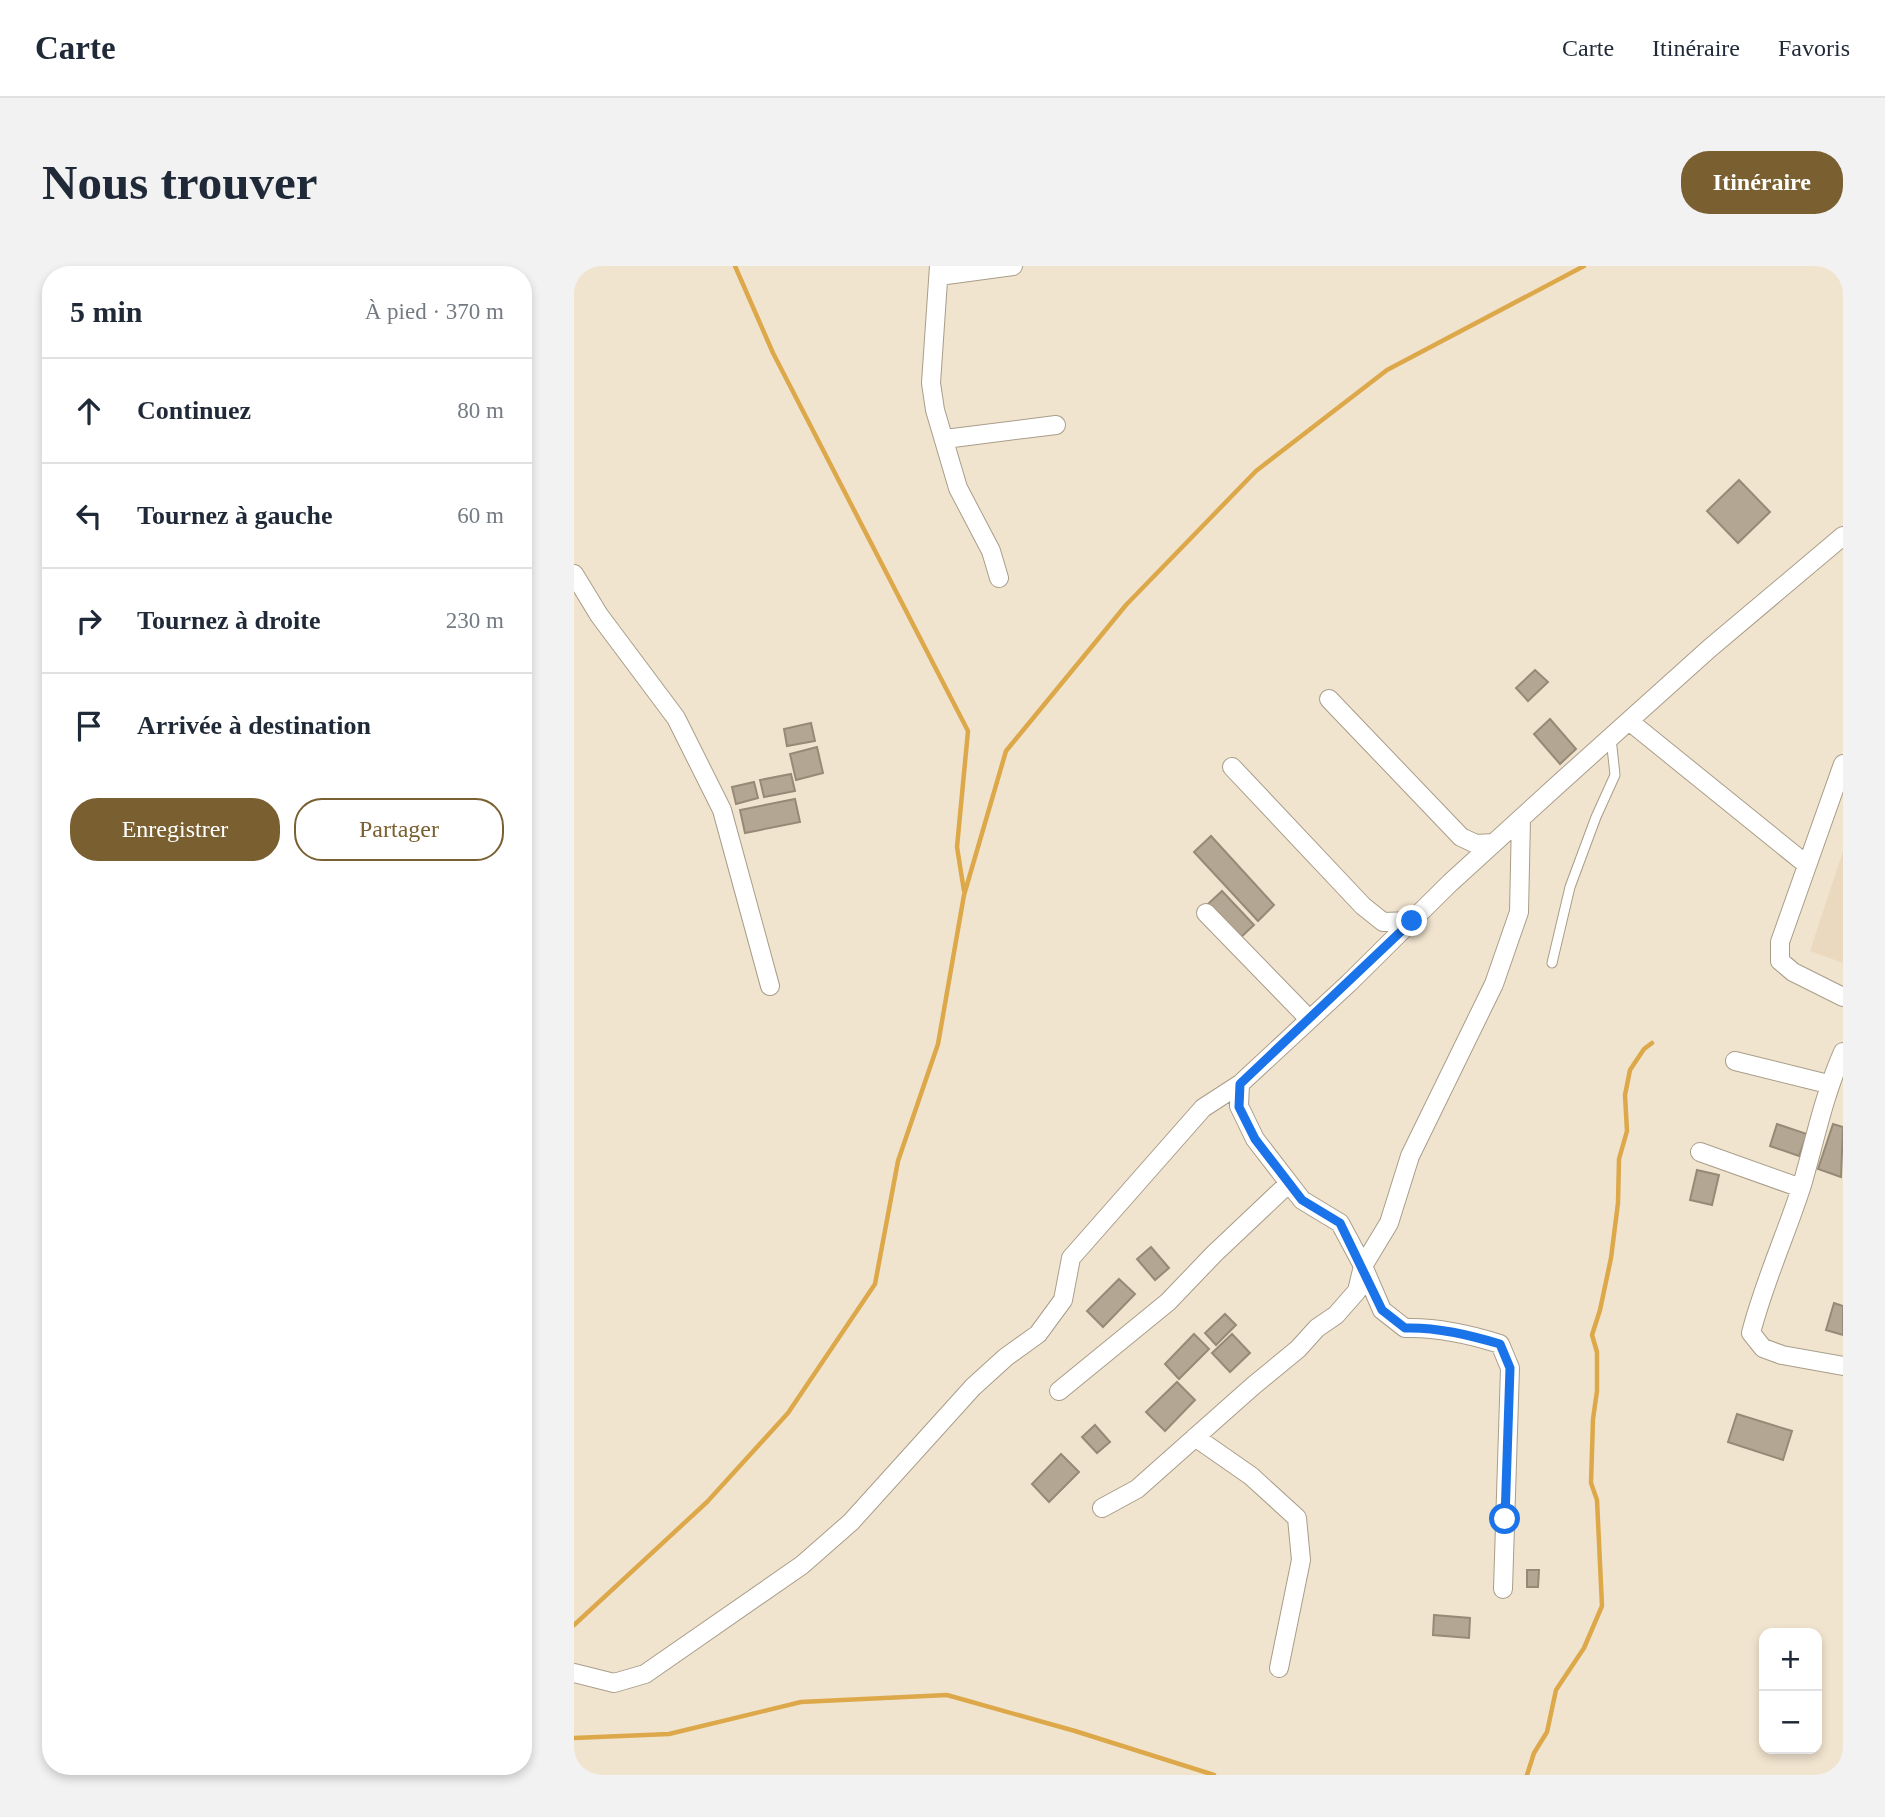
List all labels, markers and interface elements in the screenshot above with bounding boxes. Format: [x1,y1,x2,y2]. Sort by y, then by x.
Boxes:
text: Carte [35,30,116,66]
text: Carte [1562,35,1614,61]
text: Itinéraire [1652,35,1740,61]
text: Favoris [1778,35,1850,61]
button: Itinéraire [1681,151,1843,214]
text: Nous trouver [42,155,317,210]
text: 5 min [70,295,143,328]
text: À pied · 370 m [365,299,504,324]
icon: ahead [70,392,108,430]
text: Continuez [137,396,251,425]
text: 80 m [457,398,504,423]
icon: left [70,497,108,535]
text: Tournez à gauche [137,501,333,530]
text: 60 m [457,503,504,528]
icon: right [70,602,108,640]
text: Tournez à droite [137,606,320,635]
text: 230 m [446,608,504,633]
icon: arrive [70,707,108,745]
text: Arrivée à destination [137,711,371,740]
button: Enregistrer [70,798,280,861]
button: Partager [294,798,504,861]
route end [1396,905,1427,936]
route start [1489,1503,1520,1534]
map controls [1759,1628,1822,1754]
button: + [1759,1628,1822,1691]
button: − [1759,1691,1822,1754]

